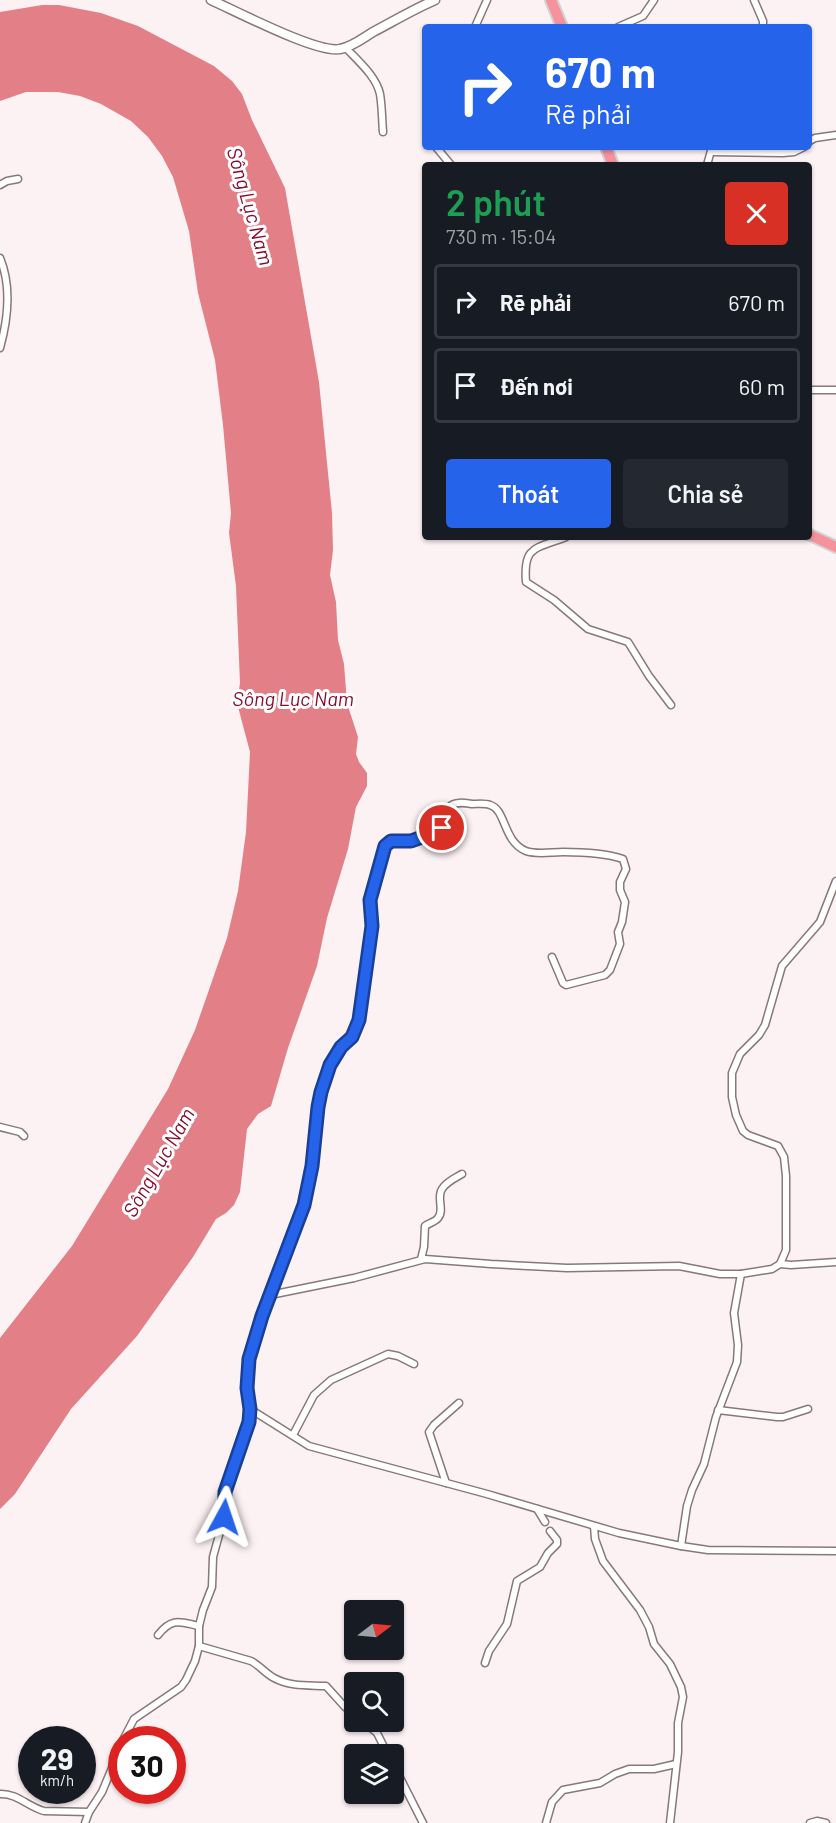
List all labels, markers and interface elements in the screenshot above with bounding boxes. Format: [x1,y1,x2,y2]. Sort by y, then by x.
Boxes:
text: 670 m [545,46,656,96]
icon: right [446,48,524,126]
text: Rẽ phải [545,97,631,129]
water label: Sông Lục Nam [223,144,279,268]
text: 2 phút [446,180,546,223]
button: close [725,182,788,245]
text: 730 m · 15:04 [446,224,556,248]
icon: right [449,285,482,318]
text: Rẽ phải [500,289,571,315]
text: 670 m [728,289,785,315]
icon: arrive [449,369,482,402]
text: Đến nơi [500,373,573,399]
text: 60 m [739,373,785,399]
button: Thoát [446,459,611,528]
button: Chia sẻ [623,459,788,528]
water label: Sông Lục Nam [232,686,354,710]
pin [416,802,467,853]
icon: arrive [425,811,458,844]
water label: Sông Lục Nam [117,1103,199,1221]
position arrow [192,1485,256,1549]
north arrow [344,1600,404,1660]
map controls [344,1600,404,1804]
button: search [344,1672,404,1732]
speed limit sign: 30 [108,1726,186,1804]
text: 29 [41,1740,73,1776]
button: layers [344,1744,404,1804]
text: km/h [40,1771,74,1789]

